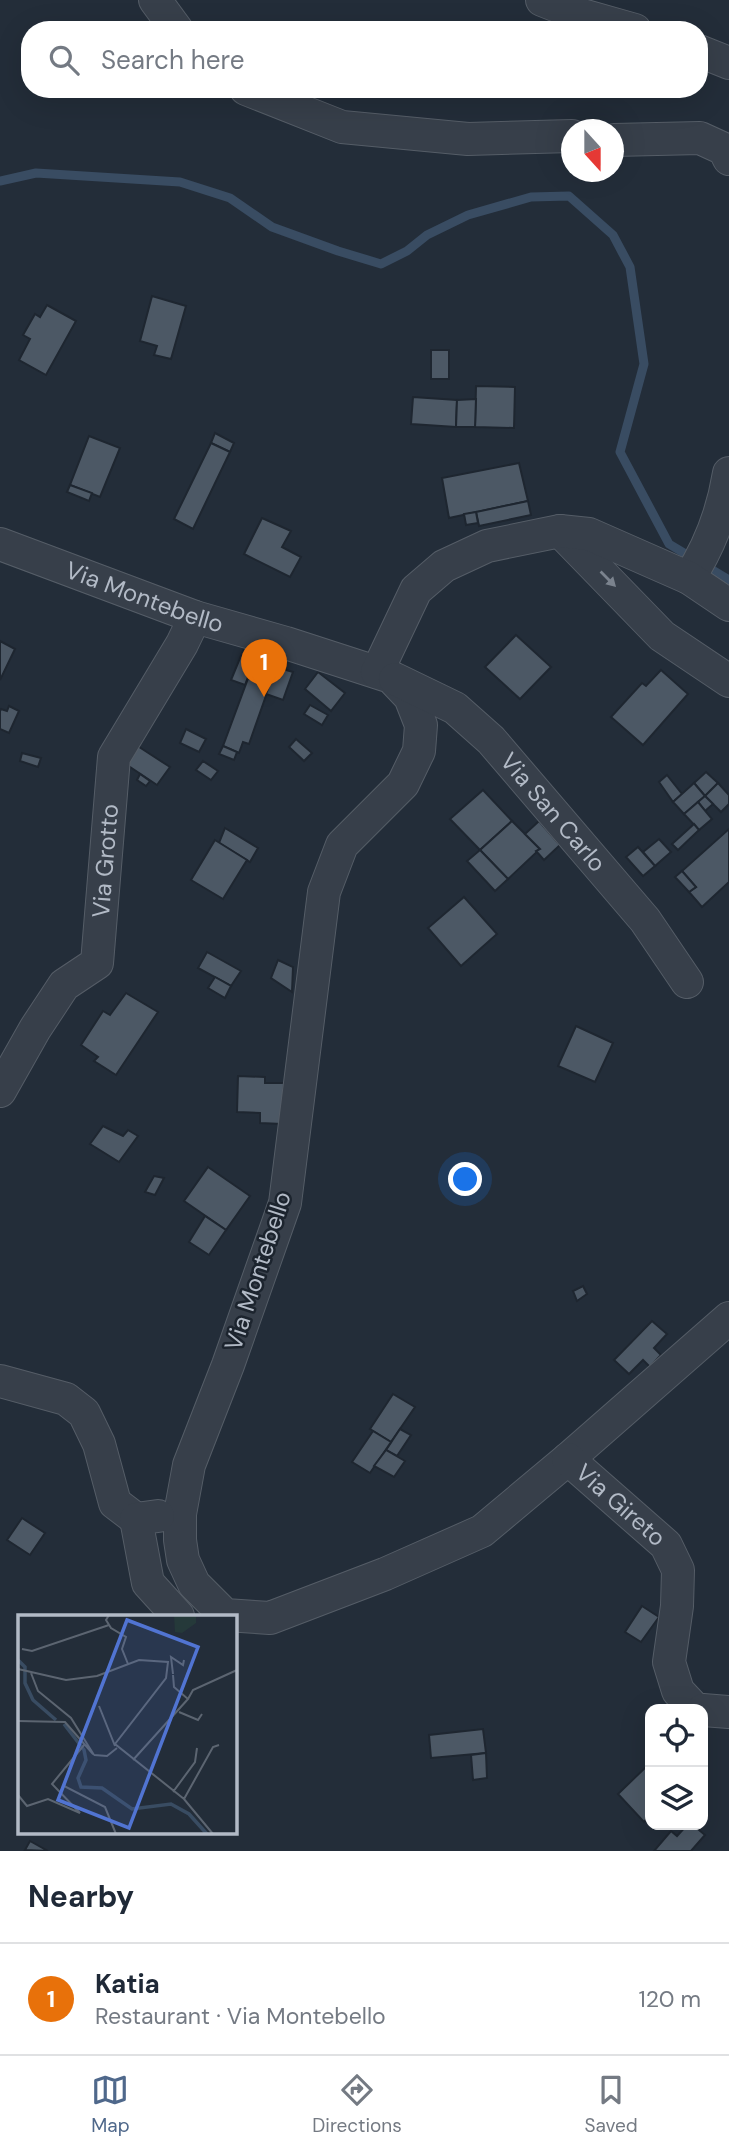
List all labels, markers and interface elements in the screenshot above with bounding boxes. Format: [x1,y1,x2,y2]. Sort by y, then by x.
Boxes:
search box [21,21,708,98]
icon: search [45,41,83,79]
text: Search here [101,43,244,77]
north arrow [561,119,624,182]
street label: Via Montebello [61,554,227,639]
one-way arrow [600,571,617,588]
pin: 1 [241,639,287,697]
street label: Via San Carlo [494,746,613,878]
street label: Via Grotto [85,803,125,919]
your location [448,1162,482,1196]
street label: Via Montebello [217,1187,298,1354]
street label: Via Gireto [569,1457,673,1553]
inset map [18,1615,236,1834]
map controls [645,1704,708,1830]
button: locate [645,1704,708,1767]
button: layers [645,1767,708,1830]
text: Nearby [28,1877,134,1916]
text: Katia [95,1967,160,2001]
text: 1 [47,1984,55,2014]
text: 120 m [638,1984,701,2014]
text: Restaurant · Via Montebello [95,2001,386,2031]
tab: Map [91,2071,130,2138]
tab: Directions [312,2071,402,2138]
tab: Saved [584,2071,638,2138]

